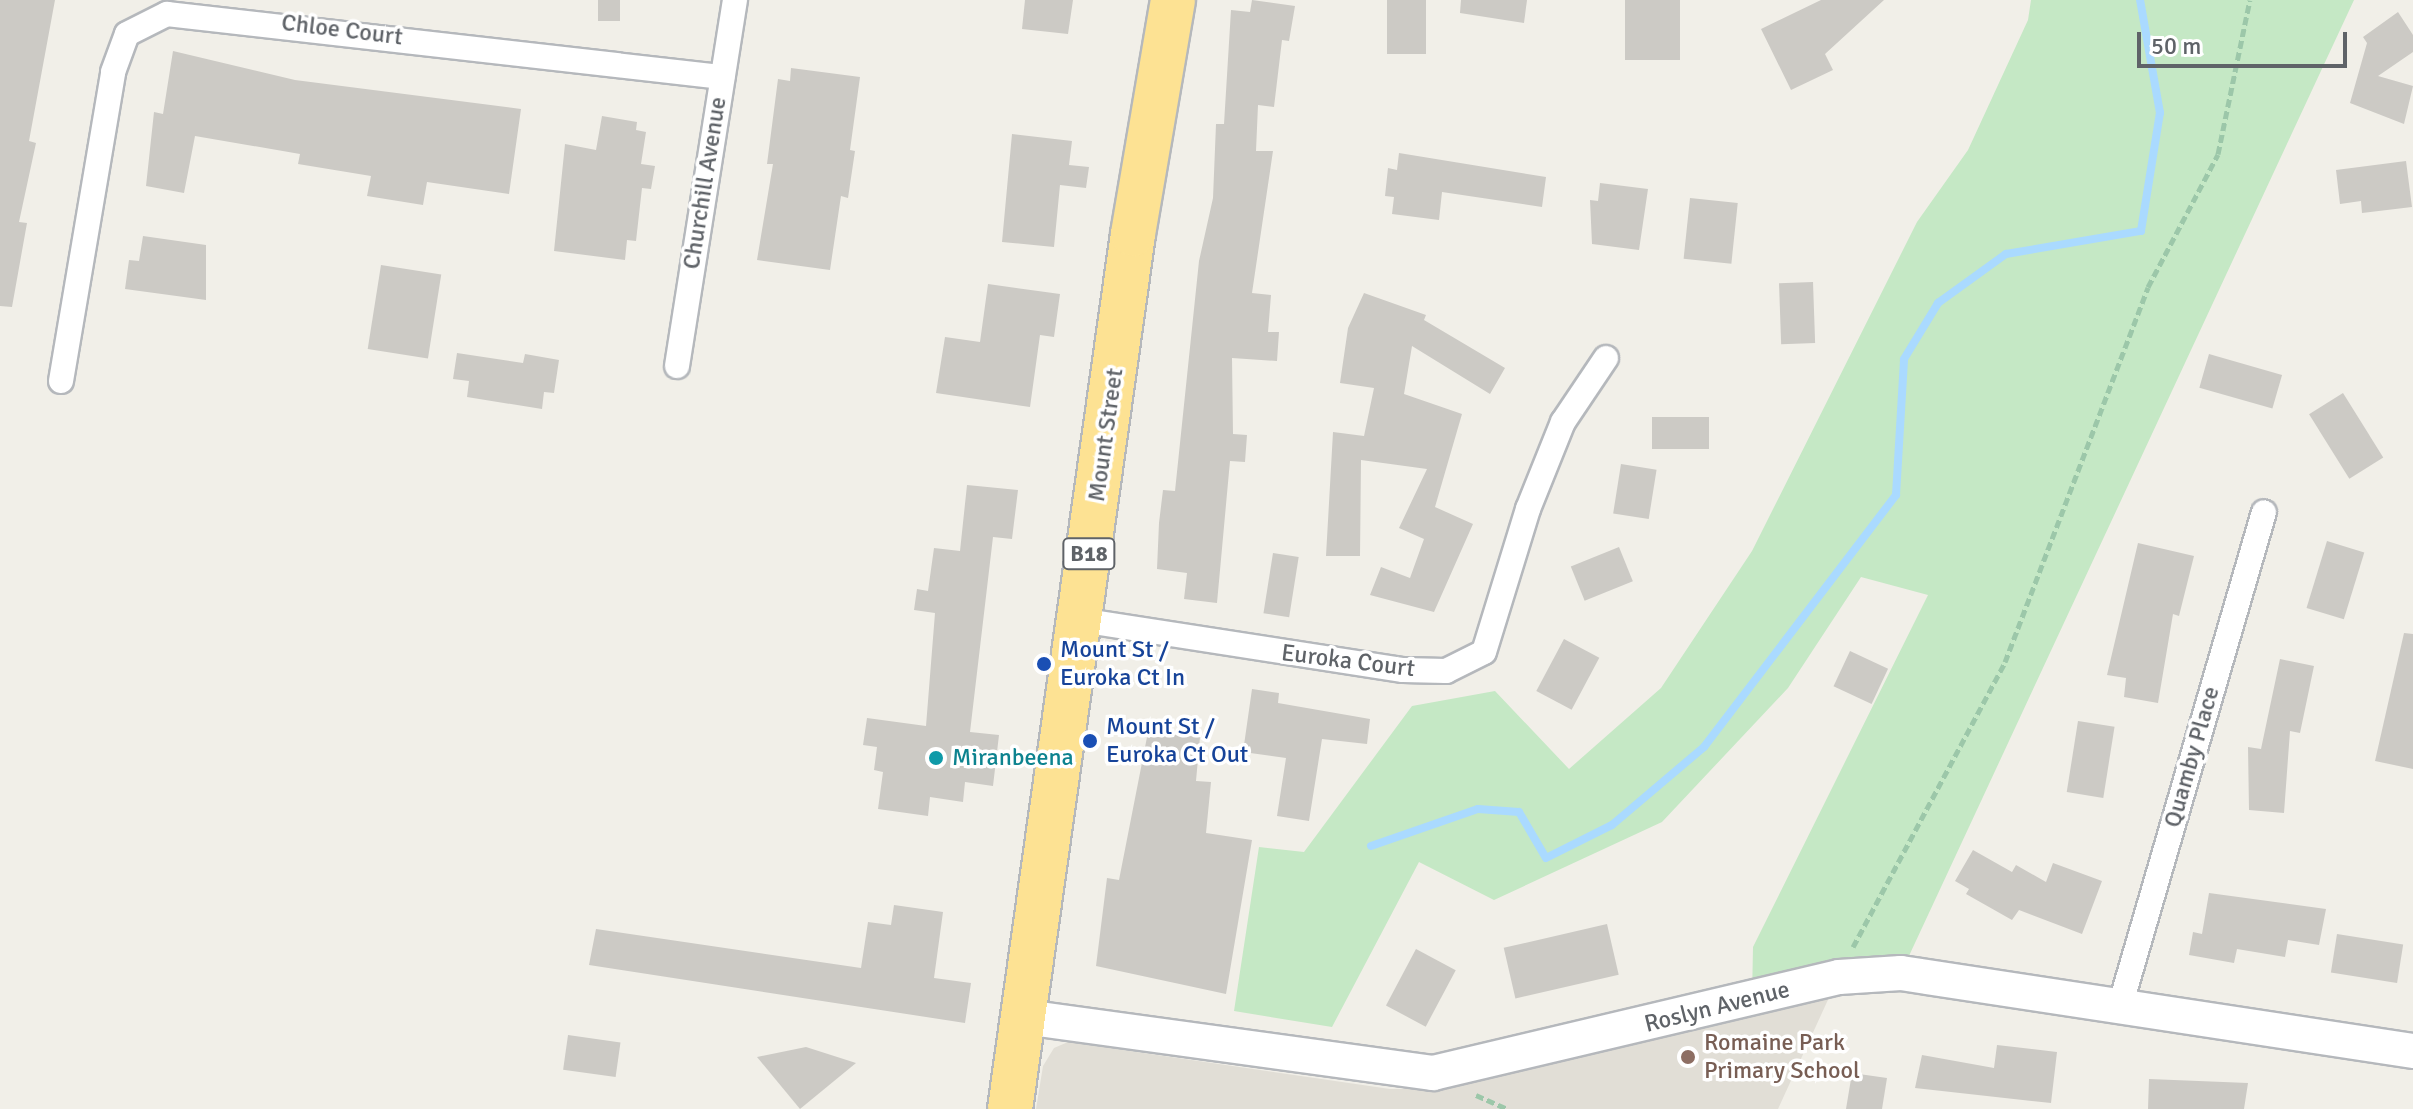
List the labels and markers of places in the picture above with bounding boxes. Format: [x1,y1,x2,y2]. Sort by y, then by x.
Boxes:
place label: Mount St / Euroka Ct In [1060,636,1185,692]
marker: Mount St / Euroka Ct In [1035,655,1053,673]
place label: Mount St / Euroka Ct Out [1106,713,1248,769]
marker: Mount St / Euroka Ct Out [1081,732,1099,750]
place label: Miranbeena [952,744,1074,772]
marker: Miranbeena [927,749,945,767]
place label: Romaine Park Primary School [1704,1029,1860,1085]
marker: Romaine Park Primary School [1679,1048,1697,1066]

